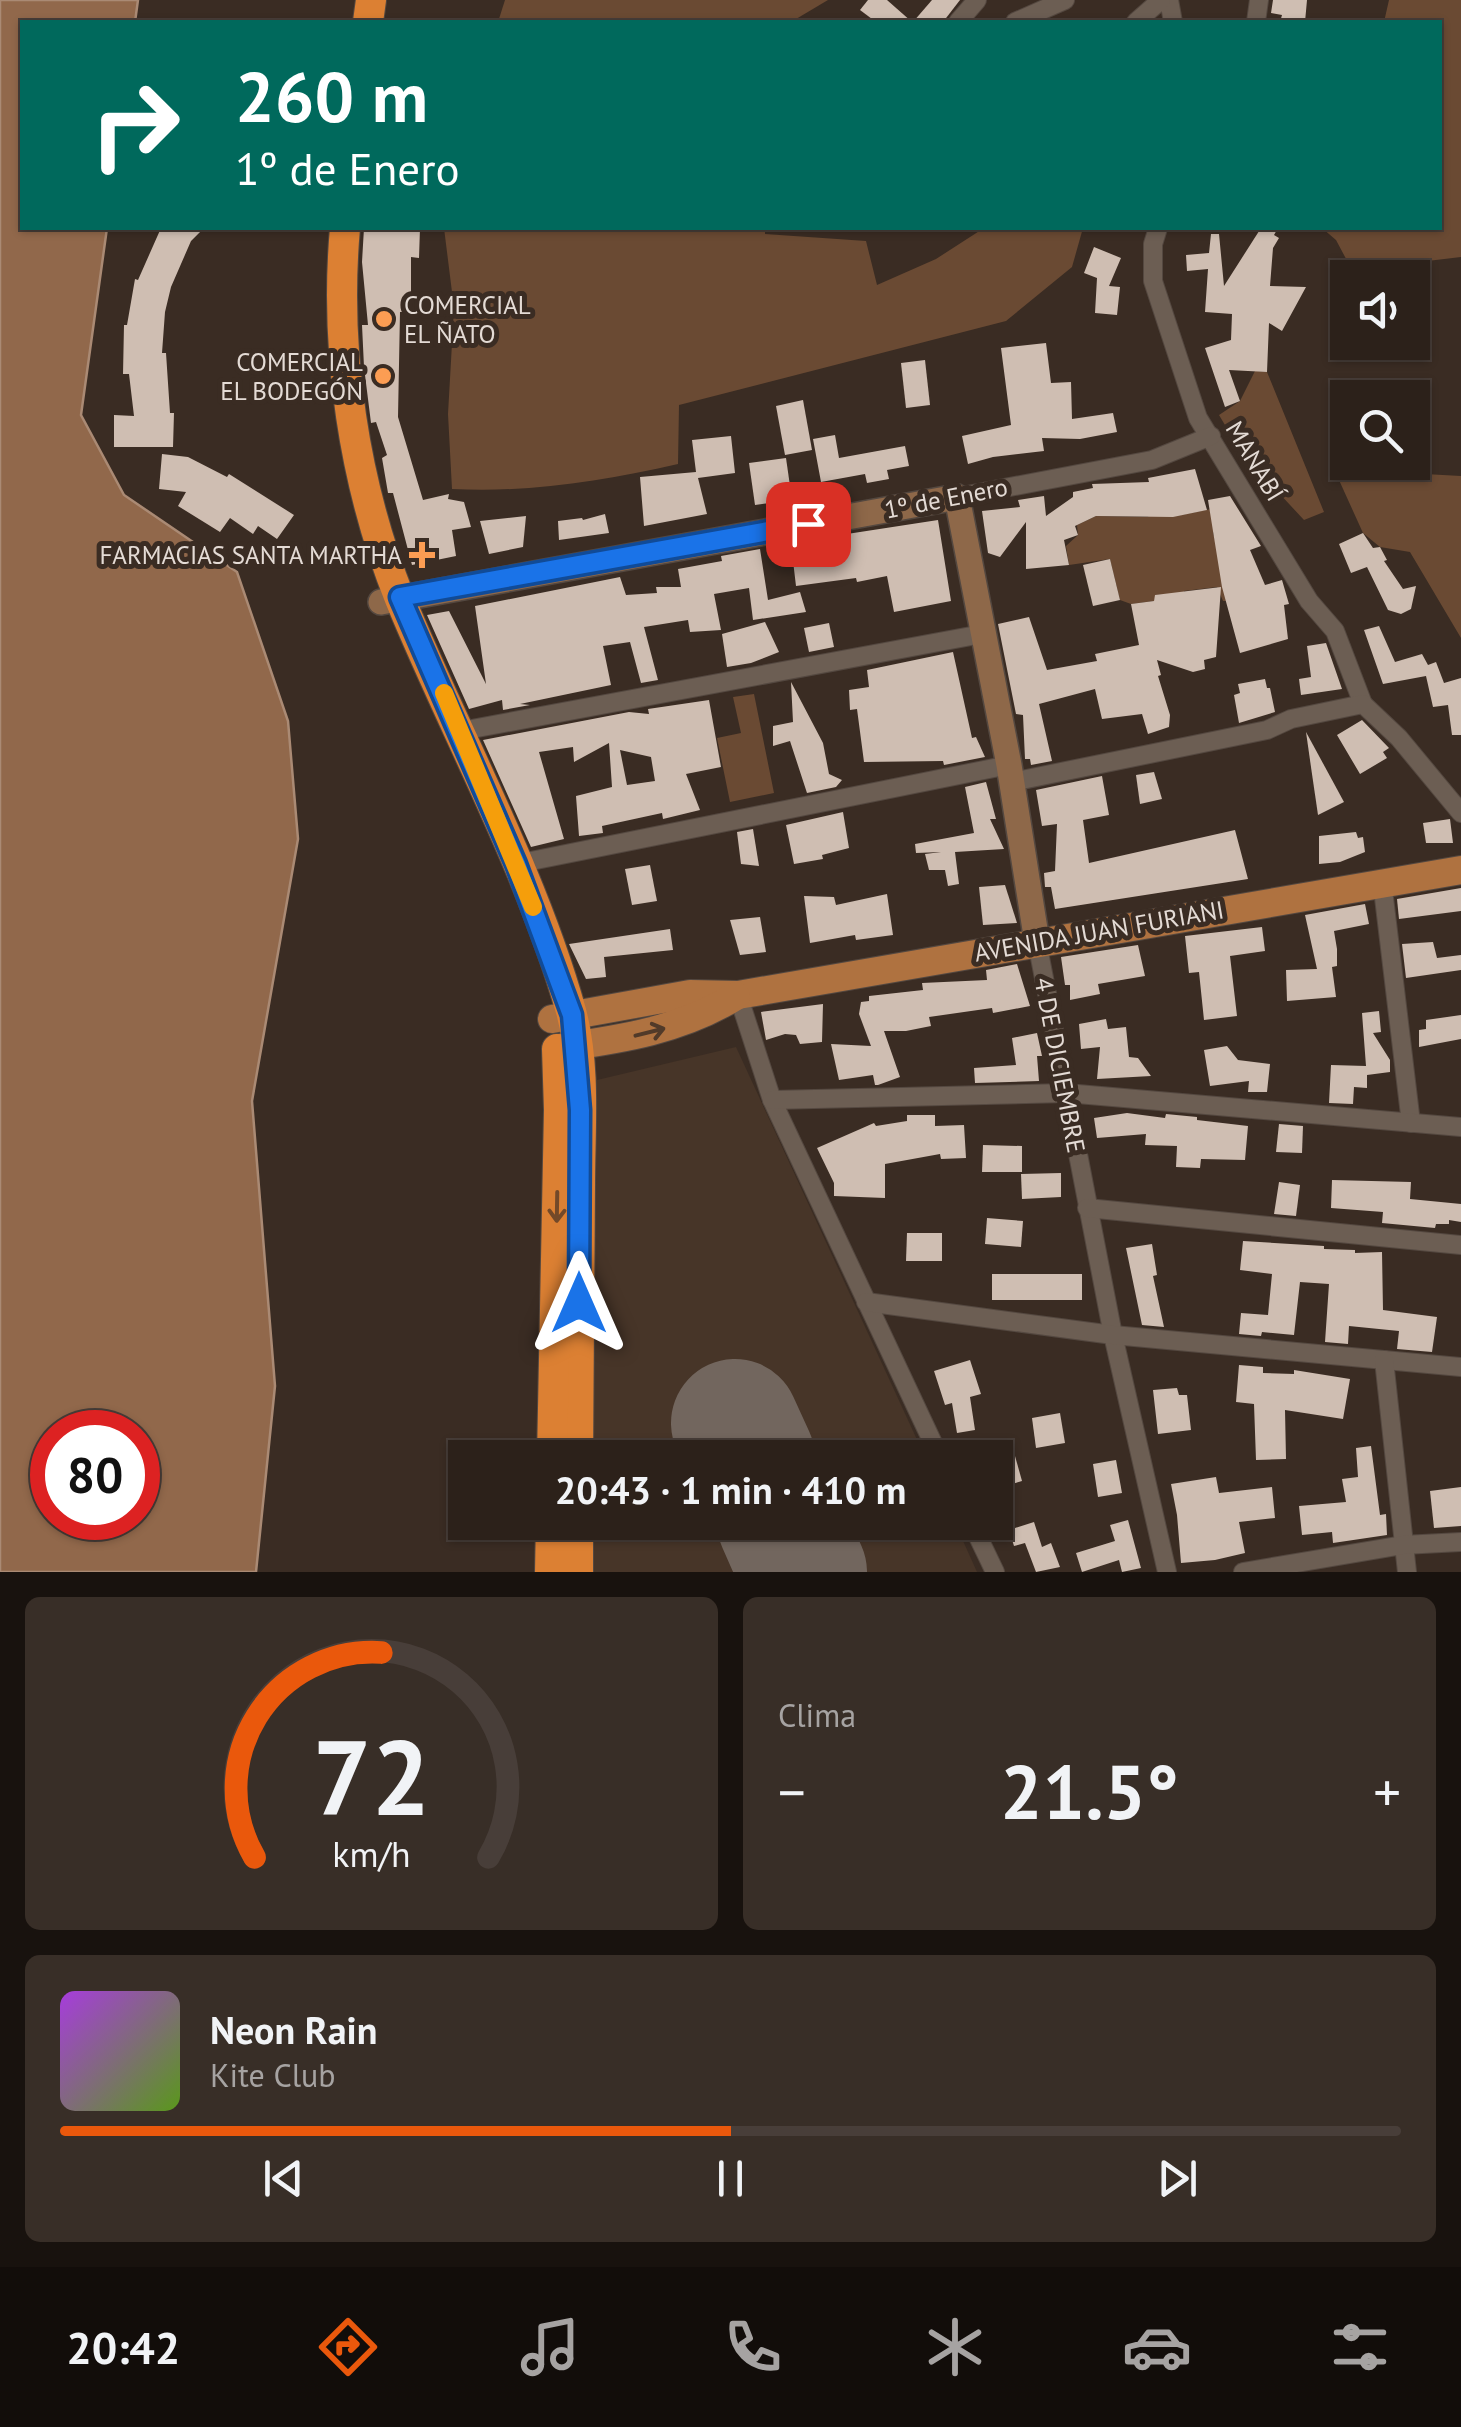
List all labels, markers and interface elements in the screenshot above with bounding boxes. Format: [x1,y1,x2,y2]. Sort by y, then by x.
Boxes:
text: 260 m [235,51,428,141]
icon: right [70,60,200,190]
text: 1º de Enero [235,139,460,197]
map controls [1330,260,1430,480]
button: sound [1330,260,1430,360]
place label: COMERCIAL EL ÑATO [404,289,531,350]
marker: COMERCIAL EL ÑATO [373,308,395,330]
place label: COMERCIAL EL BODEGÓN [220,346,363,407]
marker: COMERCIAL EL BODEGÓN [372,365,394,387]
button: search [1330,380,1430,480]
street label: MANABÍ [1219,415,1292,507]
street label: 1º de Enero [882,470,1010,526]
pin [766,482,851,567]
icon: arrive [781,497,836,552]
place label: FARMACIAS SANTA MARTHA [99,539,402,571]
marker: FARMACIAS SANTA MARTHA [411,544,433,566]
street label: AVENIDA JUAN FURIANI [972,893,1226,969]
street label: 4 DE DICIEMBRE [1027,975,1093,1155]
one-way arrow [634,1022,666,1040]
one-way arrow [548,1190,566,1223]
position arrow [527,1251,631,1355]
speed limit sign: 80 [30,1410,160,1540]
text: 20:43 · 1 min · 410 m [555,1465,906,1514]
text: Clima [778,1694,856,1736]
text: 72 [313,1709,430,1844]
text: 21.5° [1000,1743,1179,1840]
text: − [778,1756,806,1827]
text: + [1373,1756,1401,1827]
text: km/h [332,1831,411,1877]
text: Neon Rain [210,2005,377,2054]
text: Kite Club [210,2054,336,2096]
icon: previous [256,2151,311,2206]
icon: pause [703,2151,758,2206]
icon: next [1150,2151,1205,2206]
icon: directions [313,2312,383,2382]
icon: music [515,2312,585,2382]
icon: phone [718,2312,788,2382]
icon: climate [920,2312,990,2382]
icon: car [1122,2312,1192,2382]
icon: filters [1325,2312,1395,2382]
text: 20:42 [66,2318,180,2376]

